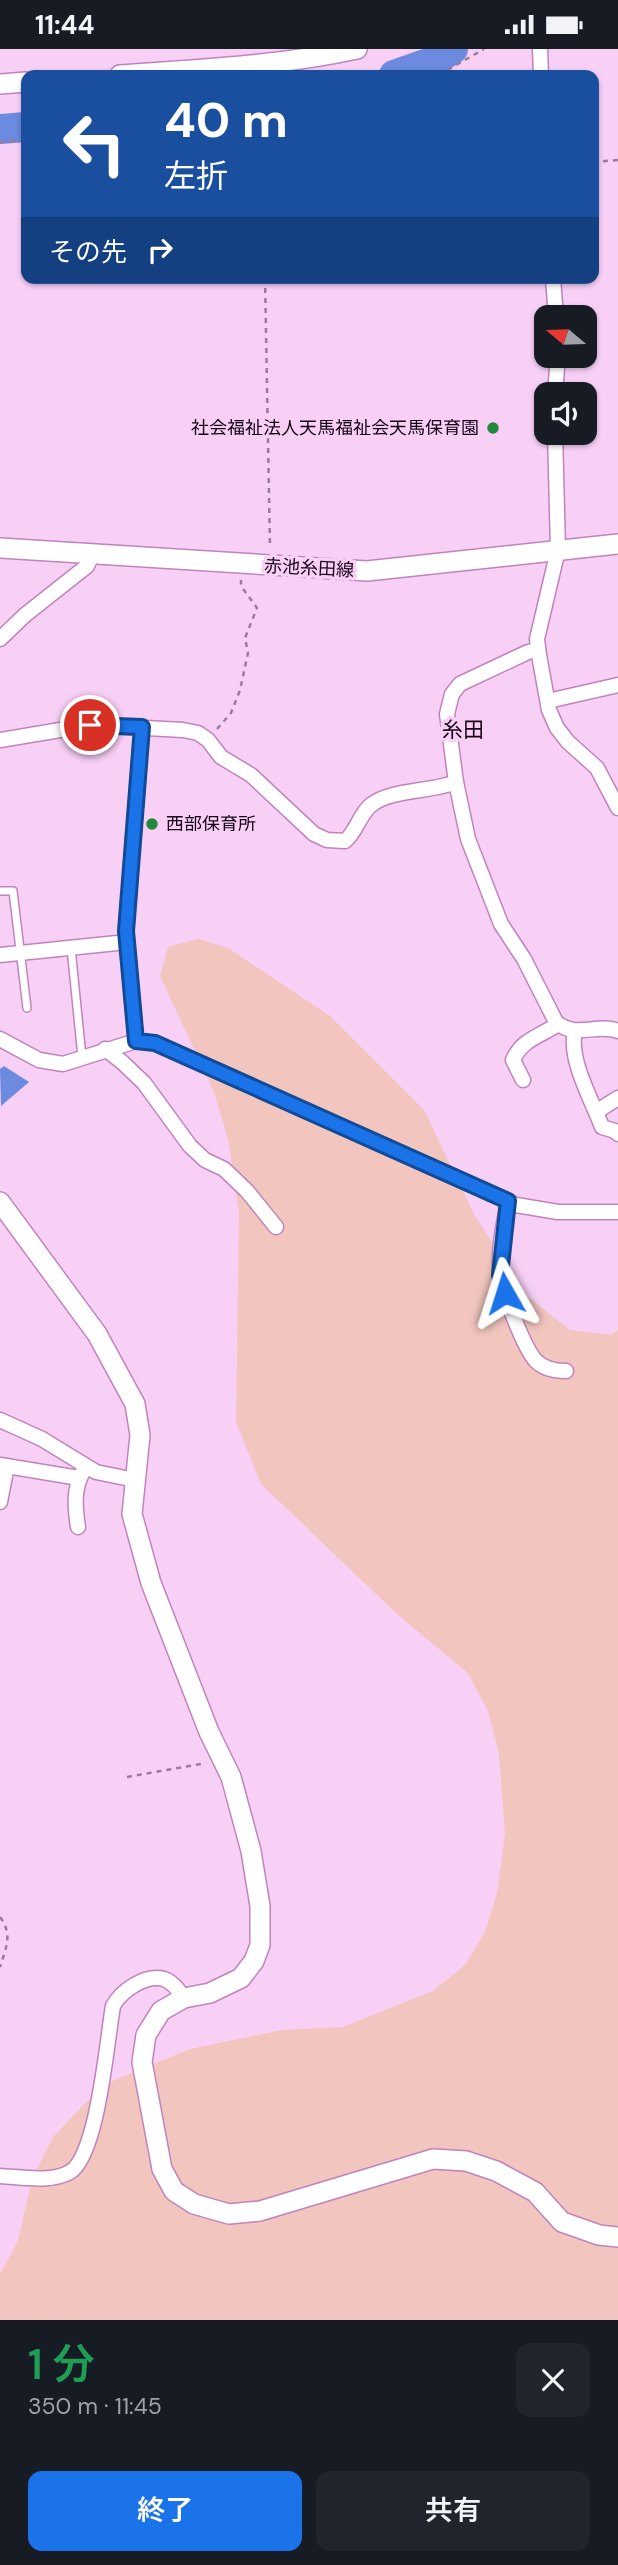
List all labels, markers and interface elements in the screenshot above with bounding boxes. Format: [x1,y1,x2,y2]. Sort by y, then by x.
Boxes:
text: 11:44 [35,8,94,42]
text: 40 m [164,88,288,152]
icon: left [49,98,140,189]
text: 左折 [164,155,228,197]
icon: right [141,231,179,269]
text: その先 [49,235,127,269]
north arrow [534,305,597,367]
map controls [534,305,597,445]
button: sound [534,382,597,445]
place label: 社会福祉法人天馬福祉会天馬保育園 [191,416,479,440]
marker: 社会福祉法人天馬福祉会天馬保育園 [485,420,501,436]
street label: 赤池糸田線 [263,554,355,582]
pin [60,695,120,755]
icon: arrive [71,706,109,744]
district label: 糸田 [442,716,484,744]
place label: 西部保育所 [166,812,256,836]
marker: 西部保育所 [144,816,160,832]
position arrow [468,1256,542,1330]
text: 1 分 [28,2337,95,2392]
button: close [516,2343,590,2417]
text: 350 m · 11:45 [28,2391,162,2421]
button: 終了 [28,2471,302,2551]
button: 共有 [316,2471,590,2551]

